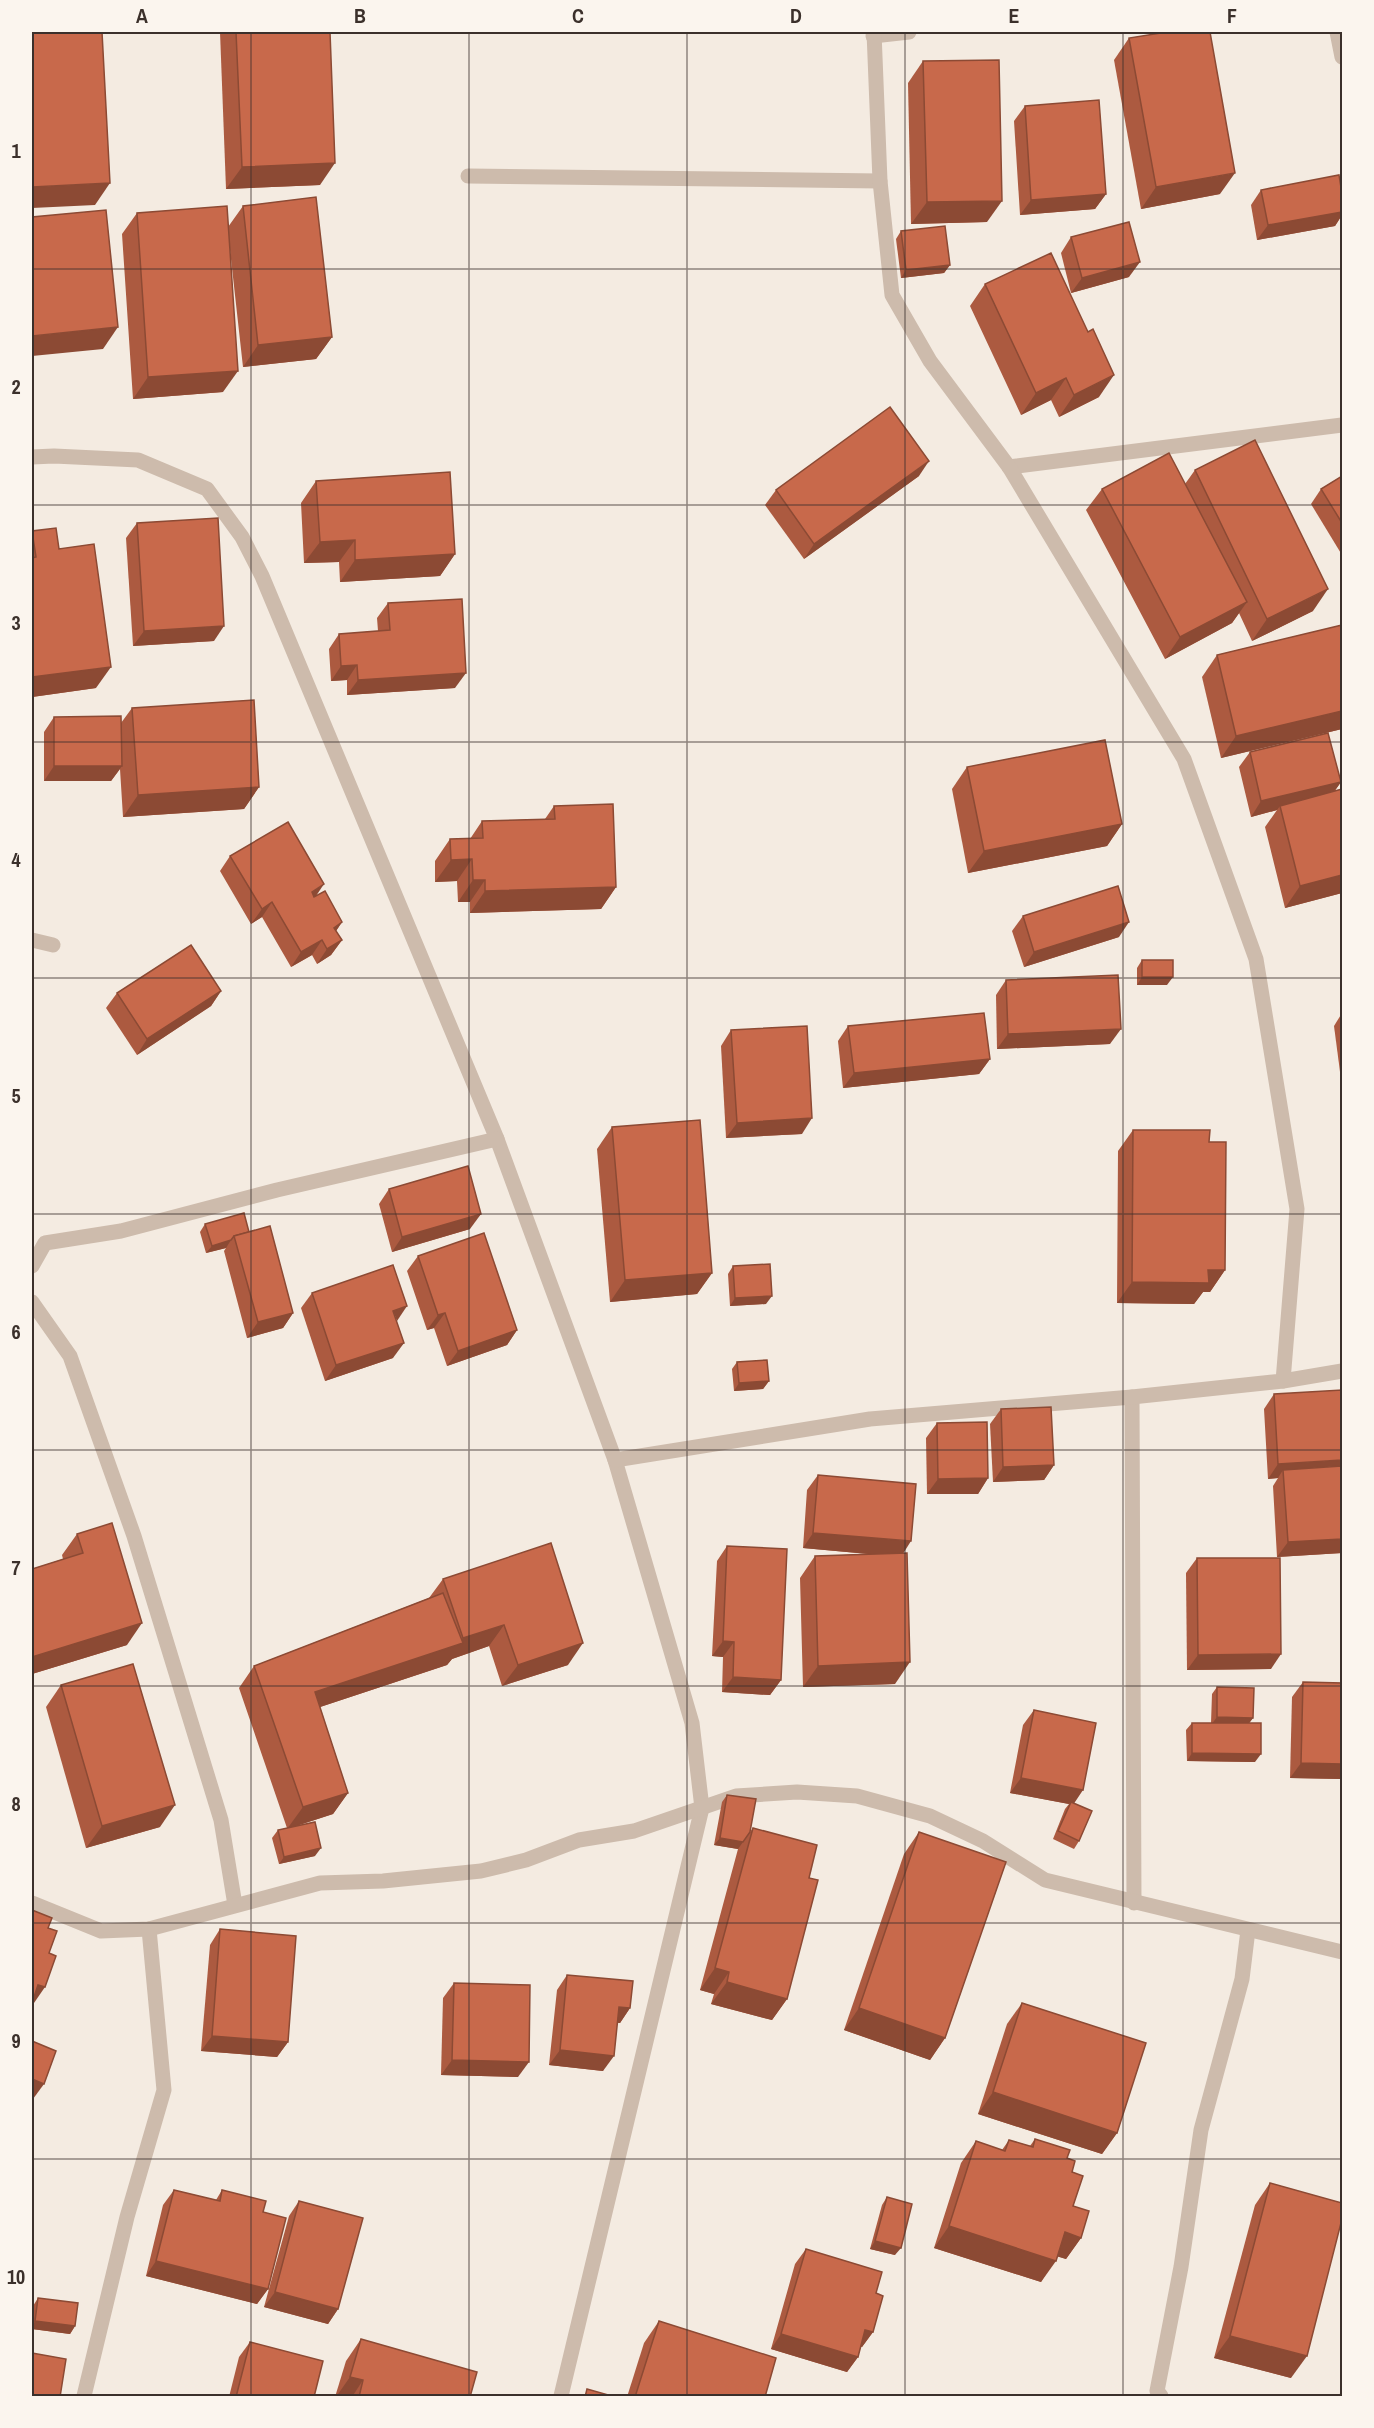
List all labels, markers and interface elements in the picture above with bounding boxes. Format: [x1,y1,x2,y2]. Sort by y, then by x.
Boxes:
text: A [136,2,148,29]
text: B [354,2,366,29]
text: C [572,2,584,29]
text: D [790,2,802,29]
text: E [1009,2,1020,29]
text: F [1227,2,1237,29]
text: 1 [11,137,21,164]
text: 2 [11,373,21,400]
text: 3 [11,609,21,636]
text: 4 [11,846,21,873]
text: 5 [11,1082,21,1109]
text: 6 [11,1318,21,1345]
text: 7 [11,1554,21,1581]
text: 8 [11,1790,21,1817]
text: 9 [11,2027,21,2054]
text: 10 [7,2263,25,2290]

